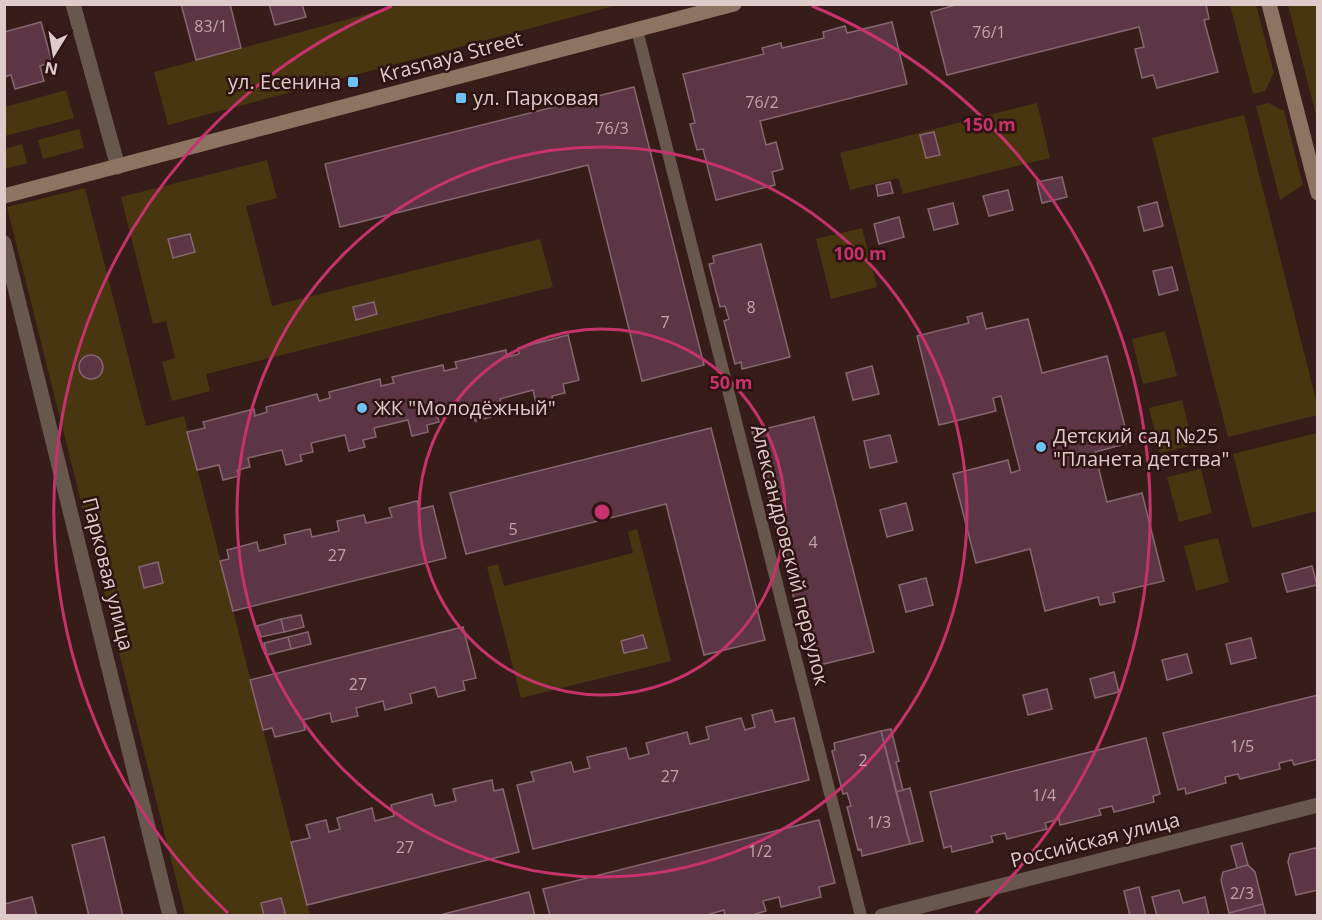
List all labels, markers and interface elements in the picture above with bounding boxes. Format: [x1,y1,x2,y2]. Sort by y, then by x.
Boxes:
house number: 83/1 [194,15,228,37]
house number: 76/1 [972,21,1006,43]
north arrow [24,24,84,84]
street label: Krasnaya Street [377,25,525,89]
text: N [43,57,60,81]
place label: ул. Есенина [228,68,341,95]
marker: ул. Есенина [346,75,360,89]
place label: ул. Парковая [473,84,599,111]
marker: ул. Парковая [454,91,468,105]
house number: 76/2 [745,91,779,113]
text: 150 m [962,112,1016,136]
house number: 76/3 [595,117,629,139]
text: 100 m [833,241,887,265]
house number: 8 [746,296,756,318]
house number: 7 [660,311,670,333]
text: 50 m [710,370,752,394]
place label: ЖК "Молодёжный" [374,394,556,421]
marker: ЖК "Молодёжный" [355,401,369,415]
street label: Александровский переулок [745,422,836,689]
place label: Детский сад №25 "Планета детства" [1053,422,1229,472]
marker: Детский сад №25 "Планета детства" [1034,440,1048,454]
street label: Парковая улица [76,494,141,653]
centre of rings [592,502,612,522]
house number: 5 [508,518,518,540]
house number: 4 [808,531,818,553]
house number: 27 [328,544,346,566]
house number: 27 [349,673,367,695]
house number: 1/5 [1230,735,1254,757]
house number: 2 [858,749,868,771]
house number: 27 [661,765,679,787]
house number: 1/4 [1032,784,1056,806]
street label: Российская улица [1007,805,1182,874]
house number: 1/3 [867,811,891,833]
house number: 27 [396,836,414,858]
house number: 1/2 [748,840,772,862]
house number: 2/3 [1230,882,1254,904]

